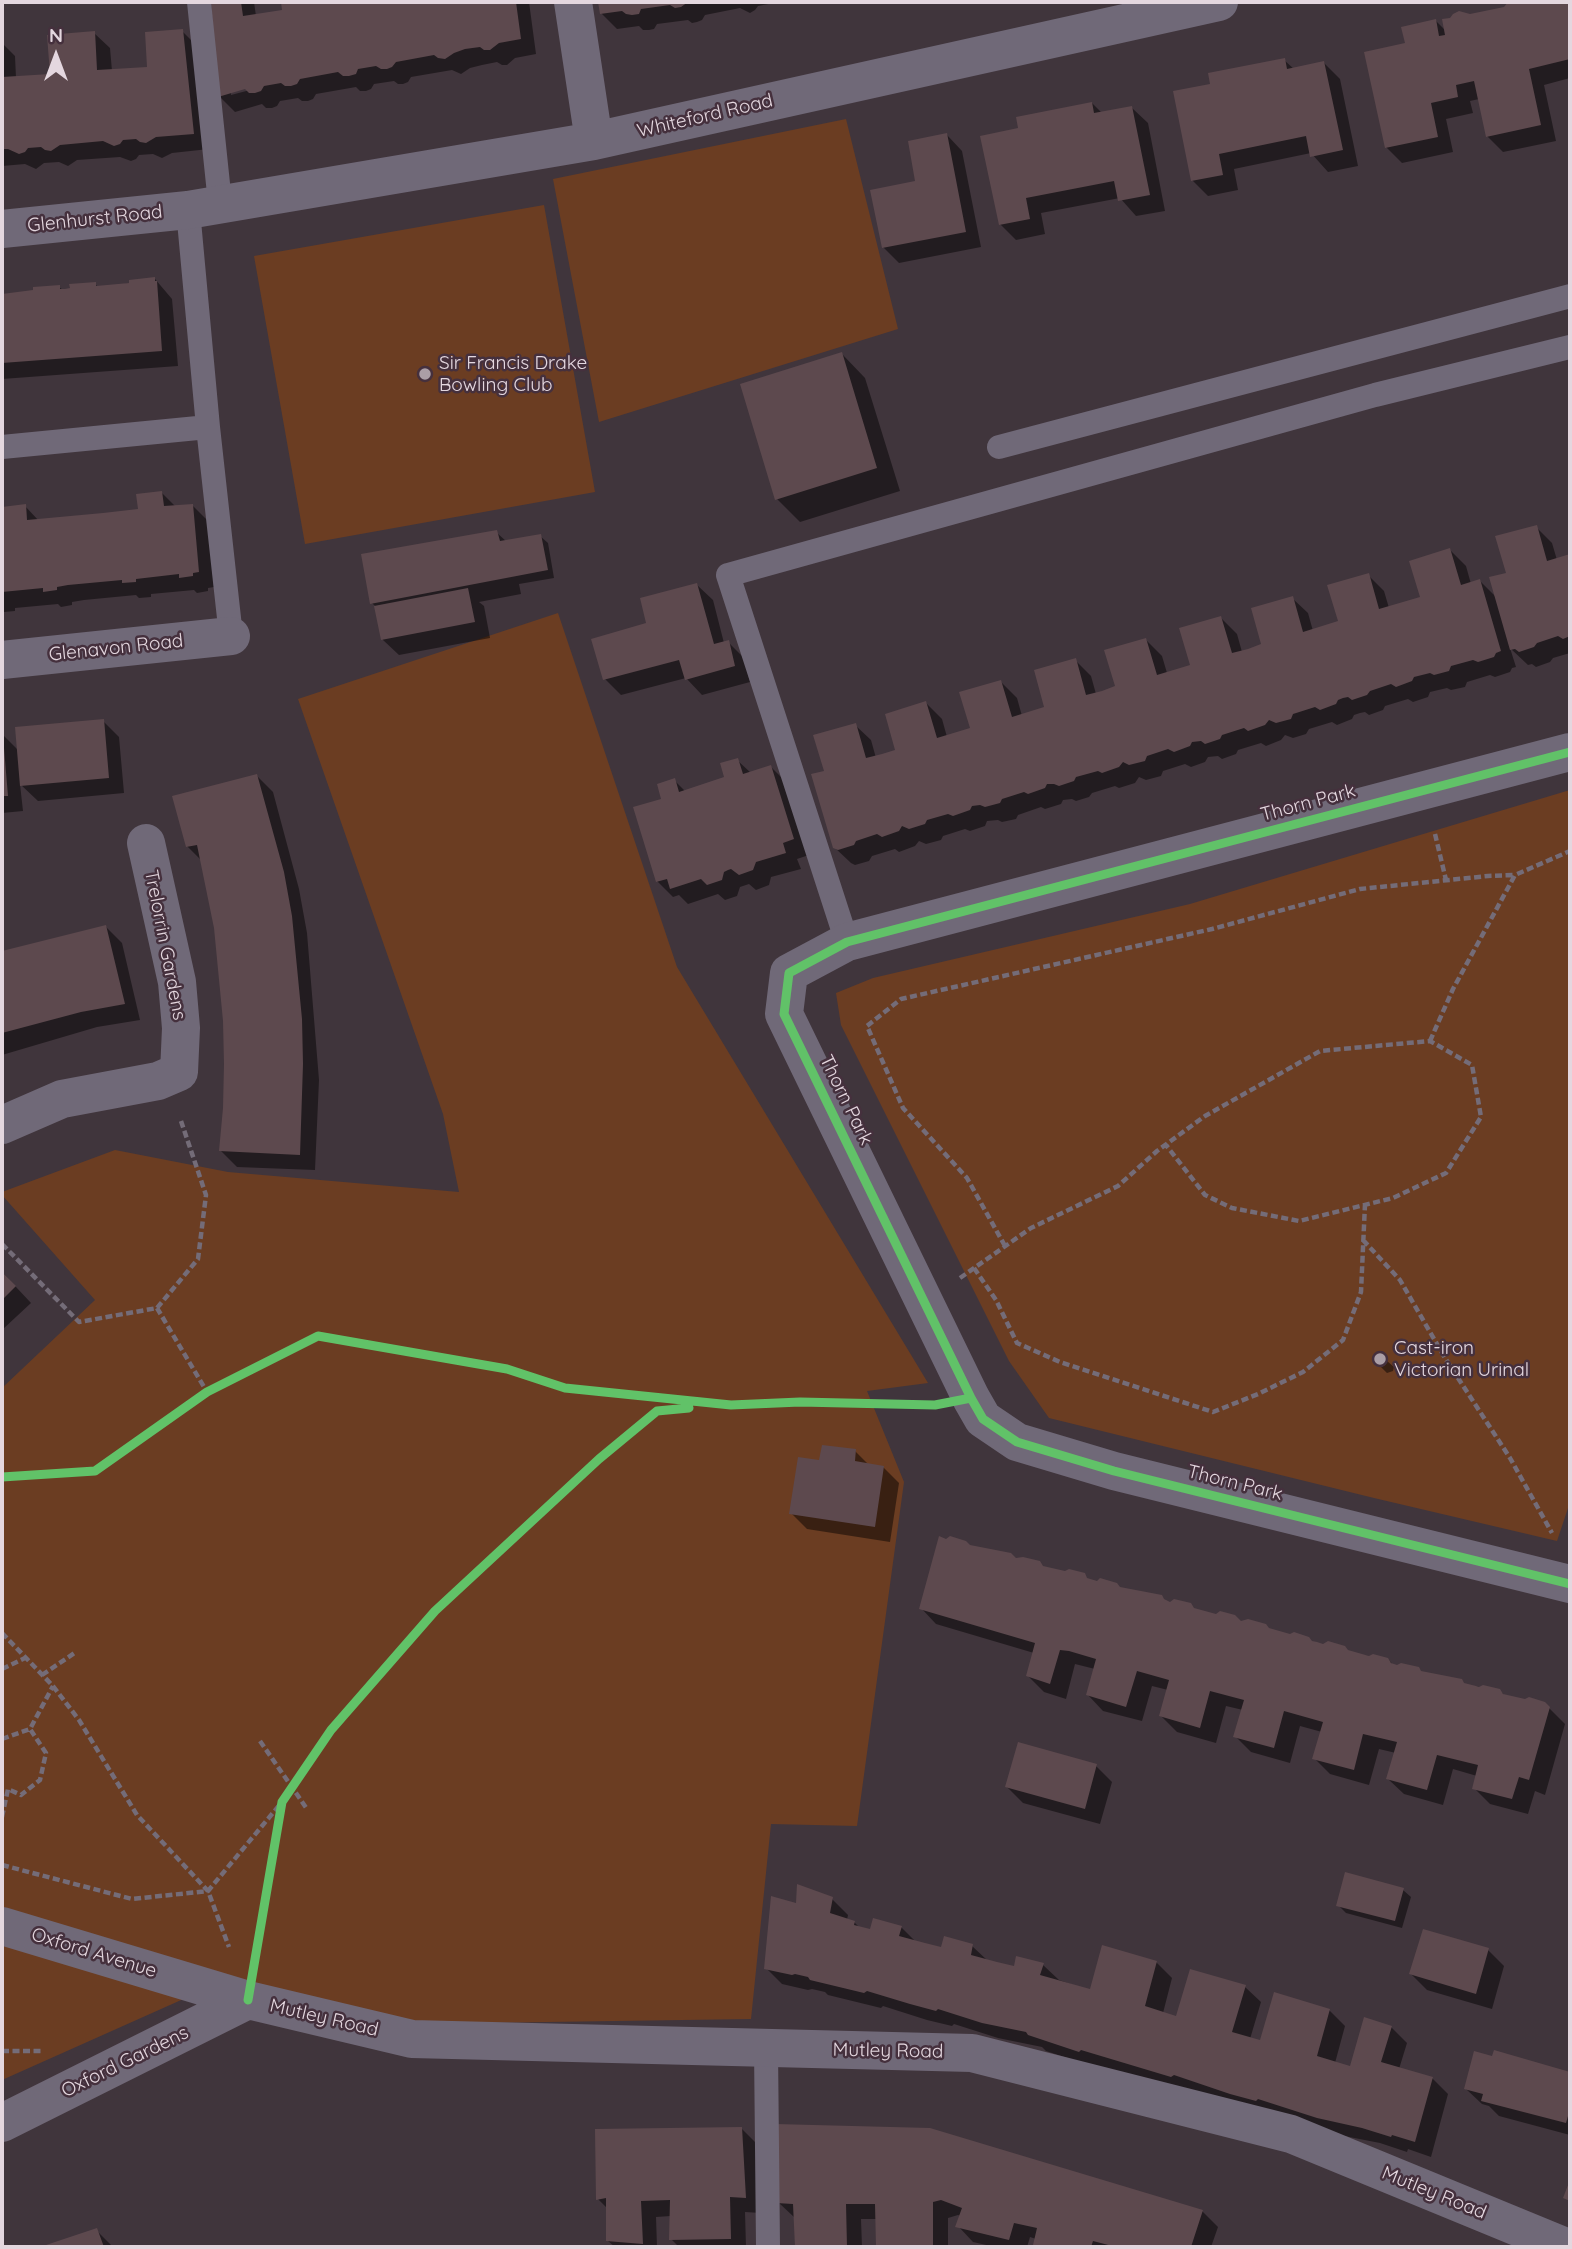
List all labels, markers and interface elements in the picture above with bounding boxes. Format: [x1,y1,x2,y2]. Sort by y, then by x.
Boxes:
north arrow [21,21,91,91]
text: N [49,23,63,47]
street label: Whiteford Road [635,89,775,143]
street label: Glenhurst Road [26,201,164,237]
place label: Sir Francis Drake Bowling Club [439,352,587,396]
marker: Sir Francis Drake Bowling Club [417,366,433,382]
street label: Glenavon Road [48,630,184,666]
street label: Thorn Park [1258,779,1358,827]
street label: Trelorrin Gardens [139,868,191,1022]
street label: Thorn Park [814,1051,878,1149]
place label: Cast-iron Victorian Urinal [1394,1337,1529,1381]
marker: Cast-iron Victorian Urinal [1372,1351,1388,1367]
street label: Thorn Park [1185,1460,1285,1506]
street label: Oxford Avenue [29,1923,159,1983]
street label: Mutley Road [267,1994,381,2042]
street label: Oxford Gardens [58,2021,192,2103]
street label: Mutley Road [832,2039,944,2063]
street label: Mutley Road [1378,2162,1490,2224]

